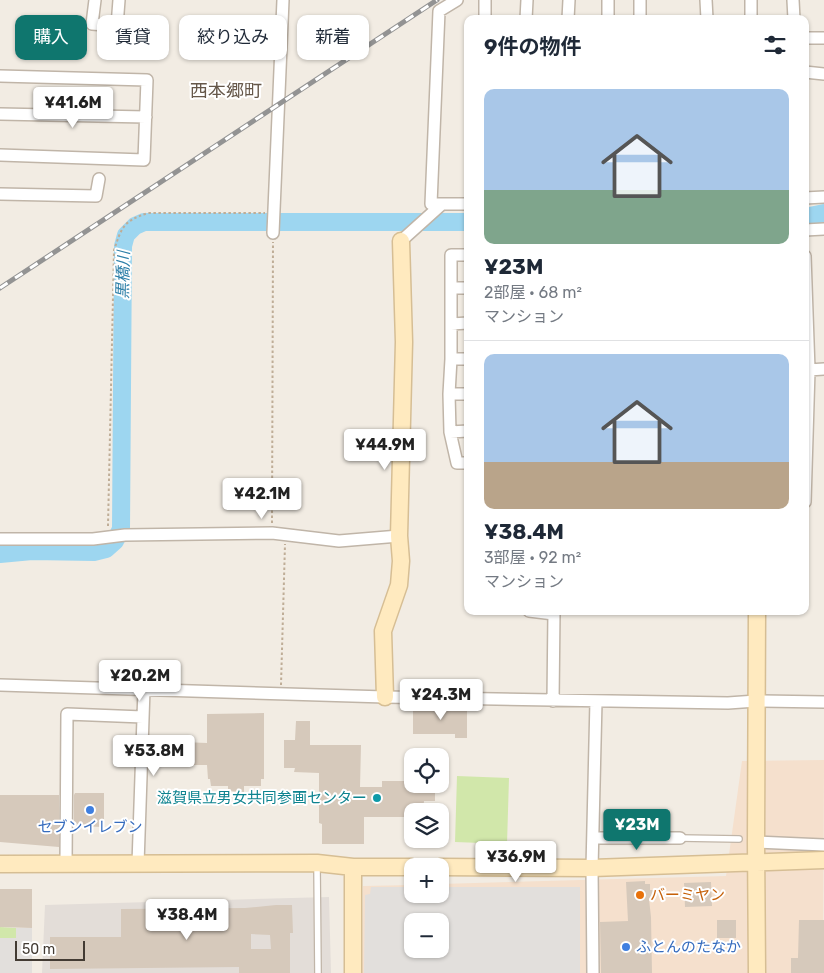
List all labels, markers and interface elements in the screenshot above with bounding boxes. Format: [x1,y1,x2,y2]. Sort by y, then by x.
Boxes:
chip: 購入 [15,15,87,60]
chip: 賃貸 [97,15,169,60]
chip: 絞り込み [179,15,287,60]
chip: 新着 [297,15,369,60]
icon: filters [761,31,789,59]
text: 9件の物件 [484,34,581,59]
district label: 西本郷町 [190,80,262,102]
pin: ¥41.6M [32,86,114,129]
text: ¥41.6M [44,93,102,112]
icon: home [592,121,682,211]
water label: 黒橋川 [113,249,133,299]
text: ¥23M [484,254,543,279]
text: 2部屋 · 68 m² [484,283,582,302]
text: マンション [484,307,564,326]
icon: home [592,387,682,477]
pin: ¥44.9M [344,428,426,471]
text: ¥44.9M [355,435,415,454]
pin: ¥42.1M [221,478,303,520]
text: ¥42.1M [233,484,291,503]
text: ¥38.4M [484,519,564,544]
text: 3部屋 · 92 m² [484,548,581,567]
text: マンション [484,572,564,591]
pin: ¥20.2M [99,660,181,702]
text: ¥20.2M [110,666,170,685]
pin: ¥24.3M [400,678,482,721]
text: ¥24.3M [411,685,471,704]
pin: ¥53.8M [113,734,195,777]
text: ¥53.8M [124,741,184,760]
map controls [404,748,449,958]
button: locate [404,748,449,793]
place label: 滋賀県立男女共同参画センター [157,789,367,807]
marker: 滋賀県立男女共同参画センター [371,792,383,804]
button: layers [404,803,449,848]
marker: セブンイレブン [84,804,96,816]
pin: ¥23M [607,808,667,851]
text: ¥23M [614,815,660,834]
place label: セブンイレブン [37,818,143,836]
pin: ¥36.9M [475,840,557,883]
text: ¥36.9M [486,847,546,866]
button: + [404,858,449,903]
place label: バーミヤン [650,886,725,904]
marker: バーミヤン [634,889,646,901]
pin: ¥38.4M [146,898,228,941]
text: ¥38.4M [157,905,217,924]
button: − [404,913,449,958]
scale bar [15,938,85,961]
place label: ふとんのたなか [636,938,741,956]
text: 50 m [22,941,55,958]
marker: ふとんのたなか [620,941,632,953]

